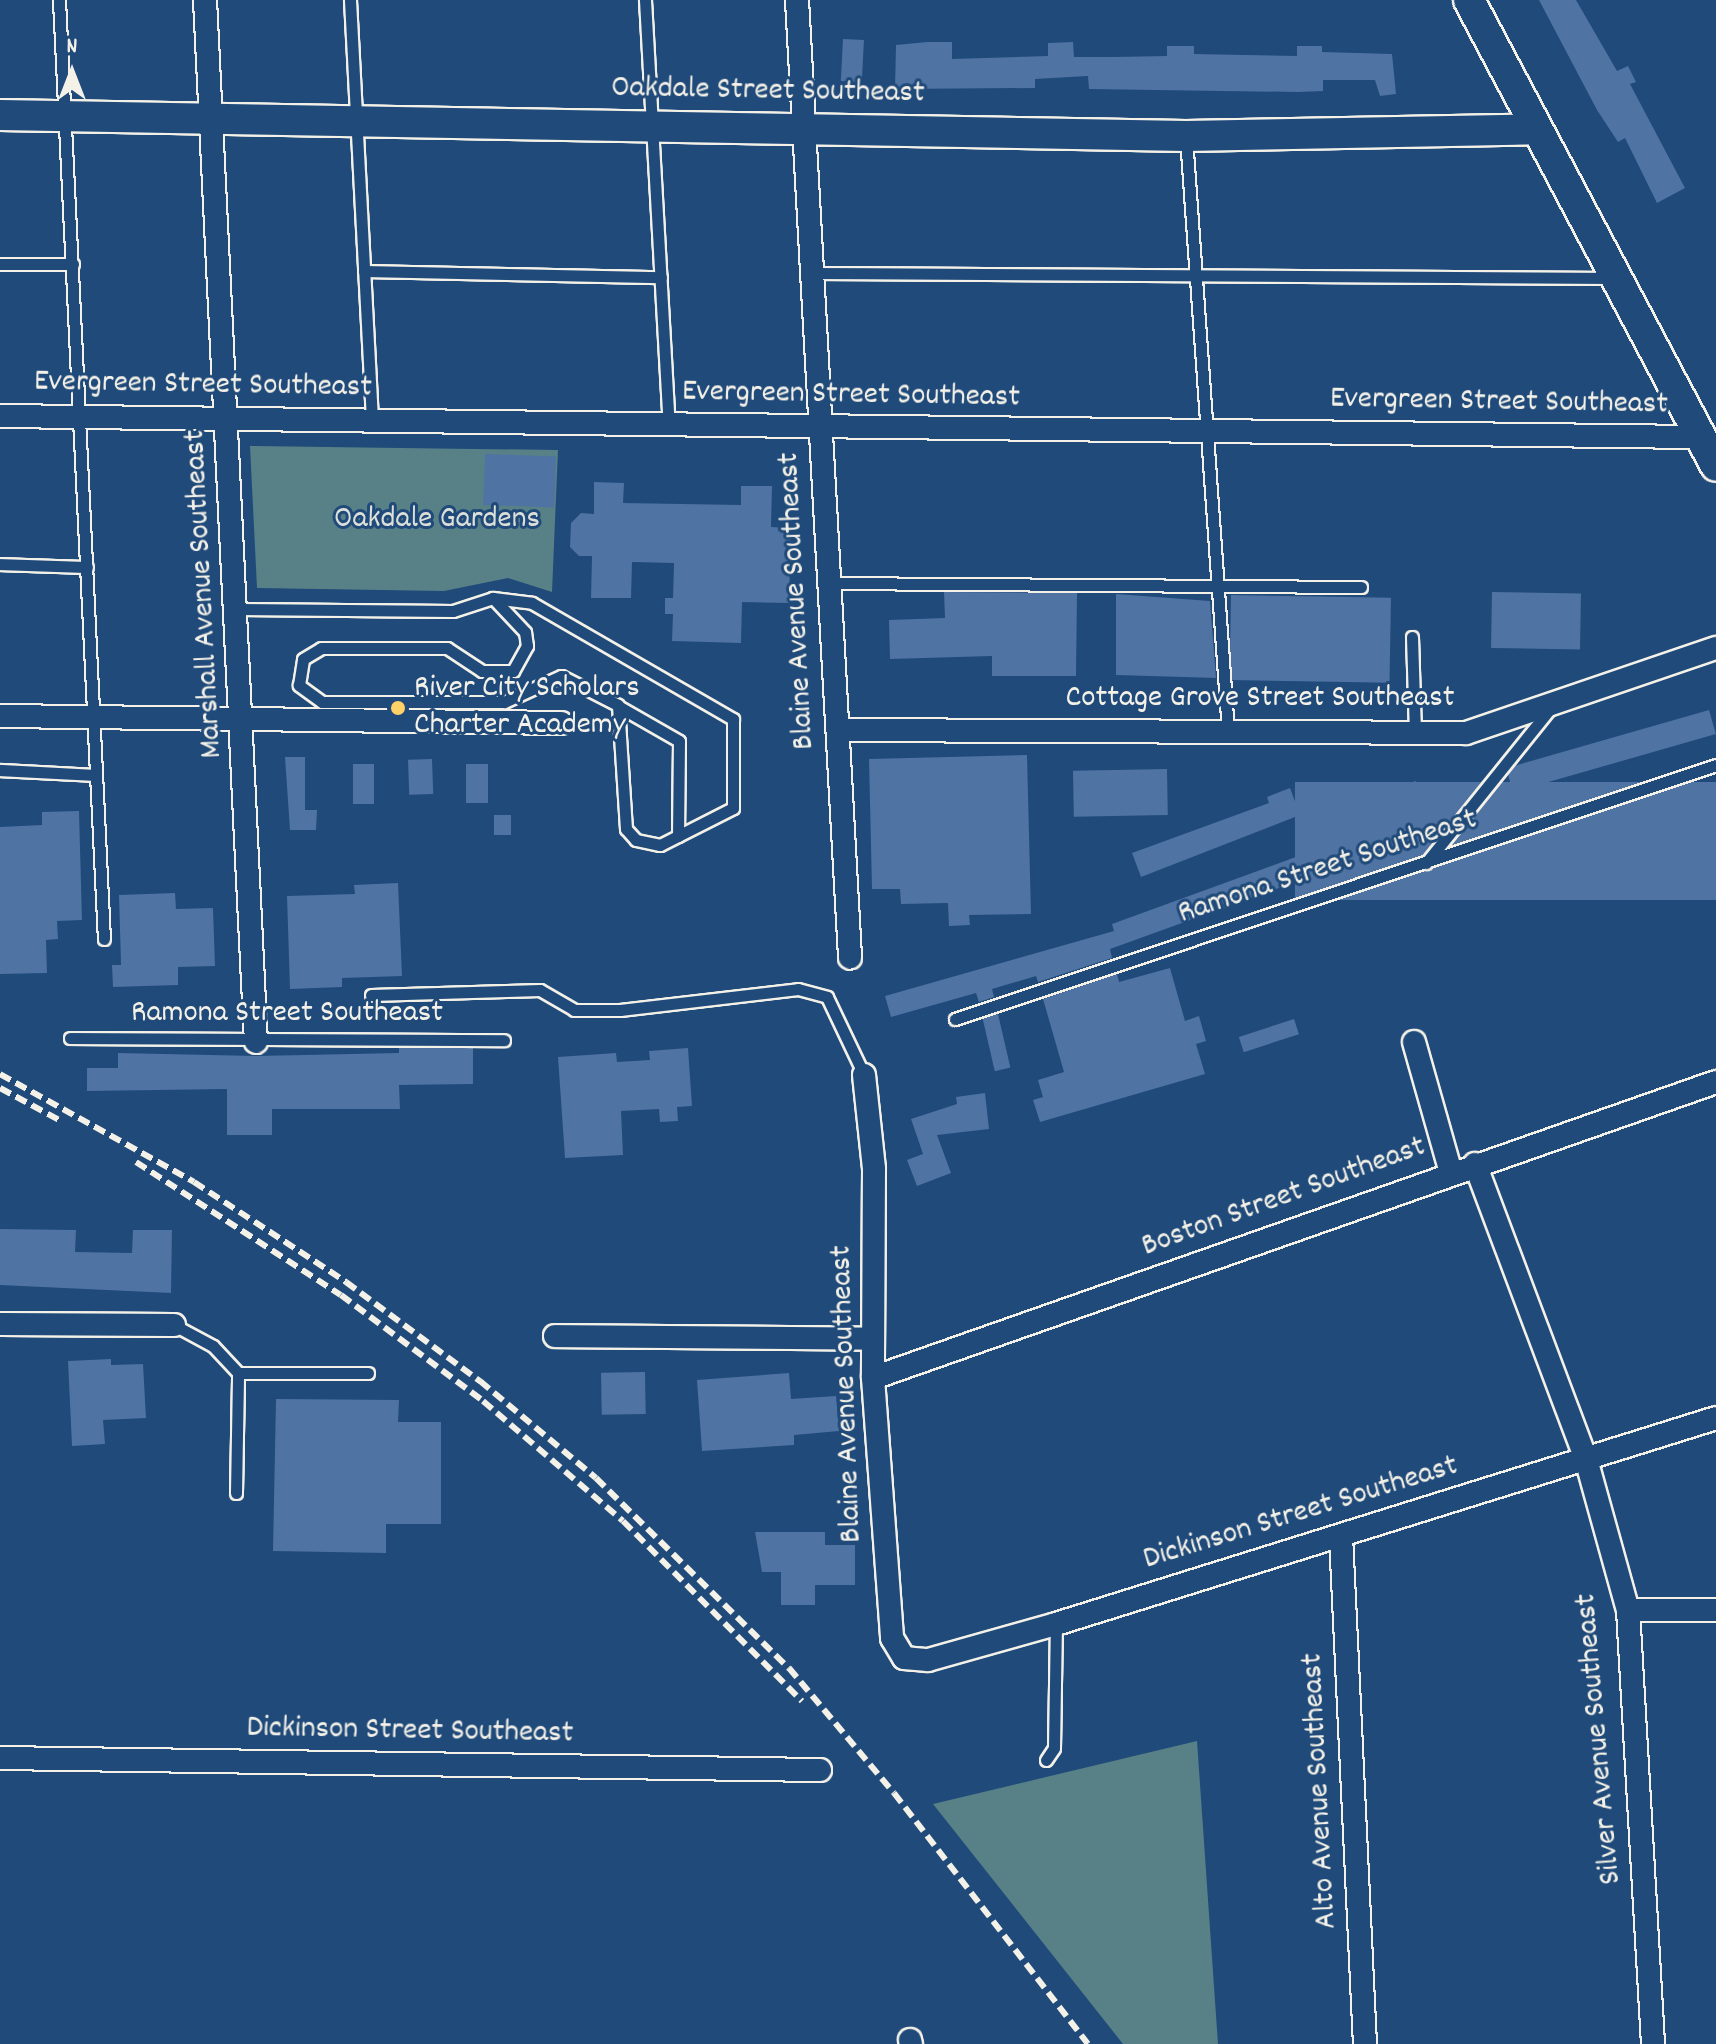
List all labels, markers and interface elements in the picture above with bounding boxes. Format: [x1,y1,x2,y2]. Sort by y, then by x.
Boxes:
north arrow [32,32,112,112]
text: N [67,32,77,63]
street label: Oakdale Street Southeast [611,70,925,114]
street label: Evergreen Street Southeast [34,364,372,408]
street label: Evergreen Street Southeast [682,374,1020,418]
street label: Evergreen Street Southeast [1330,381,1668,425]
street label: Marshall Avenue Southeast [177,429,233,759]
street label: Blaine Avenue Southeast [771,451,825,751]
park label: Oakdale Gardens [334,501,540,539]
place label: River City Scholars Charter Academy [414,671,640,746]
street label: Cottage Grove Street Southeast [1065,680,1455,718]
marker: River City Scholars Charter Academy [389,699,407,717]
street label: Ramona Street Southeast [1174,802,1482,934]
street label: Ramona Street Southeast [131,995,443,1033]
street label: Boston Street Southeast [1137,1129,1431,1267]
street label: Blaine Avenue Southeast [824,1245,872,1543]
street label: Dickinson Street Southeast [1139,1448,1463,1580]
street label: Silver Avenue Southeast [1568,1592,1632,1886]
street label: Alto Avenue Southeast [1295,1652,1347,1930]
street label: Dickinson Street Southeast [246,1710,574,1754]

